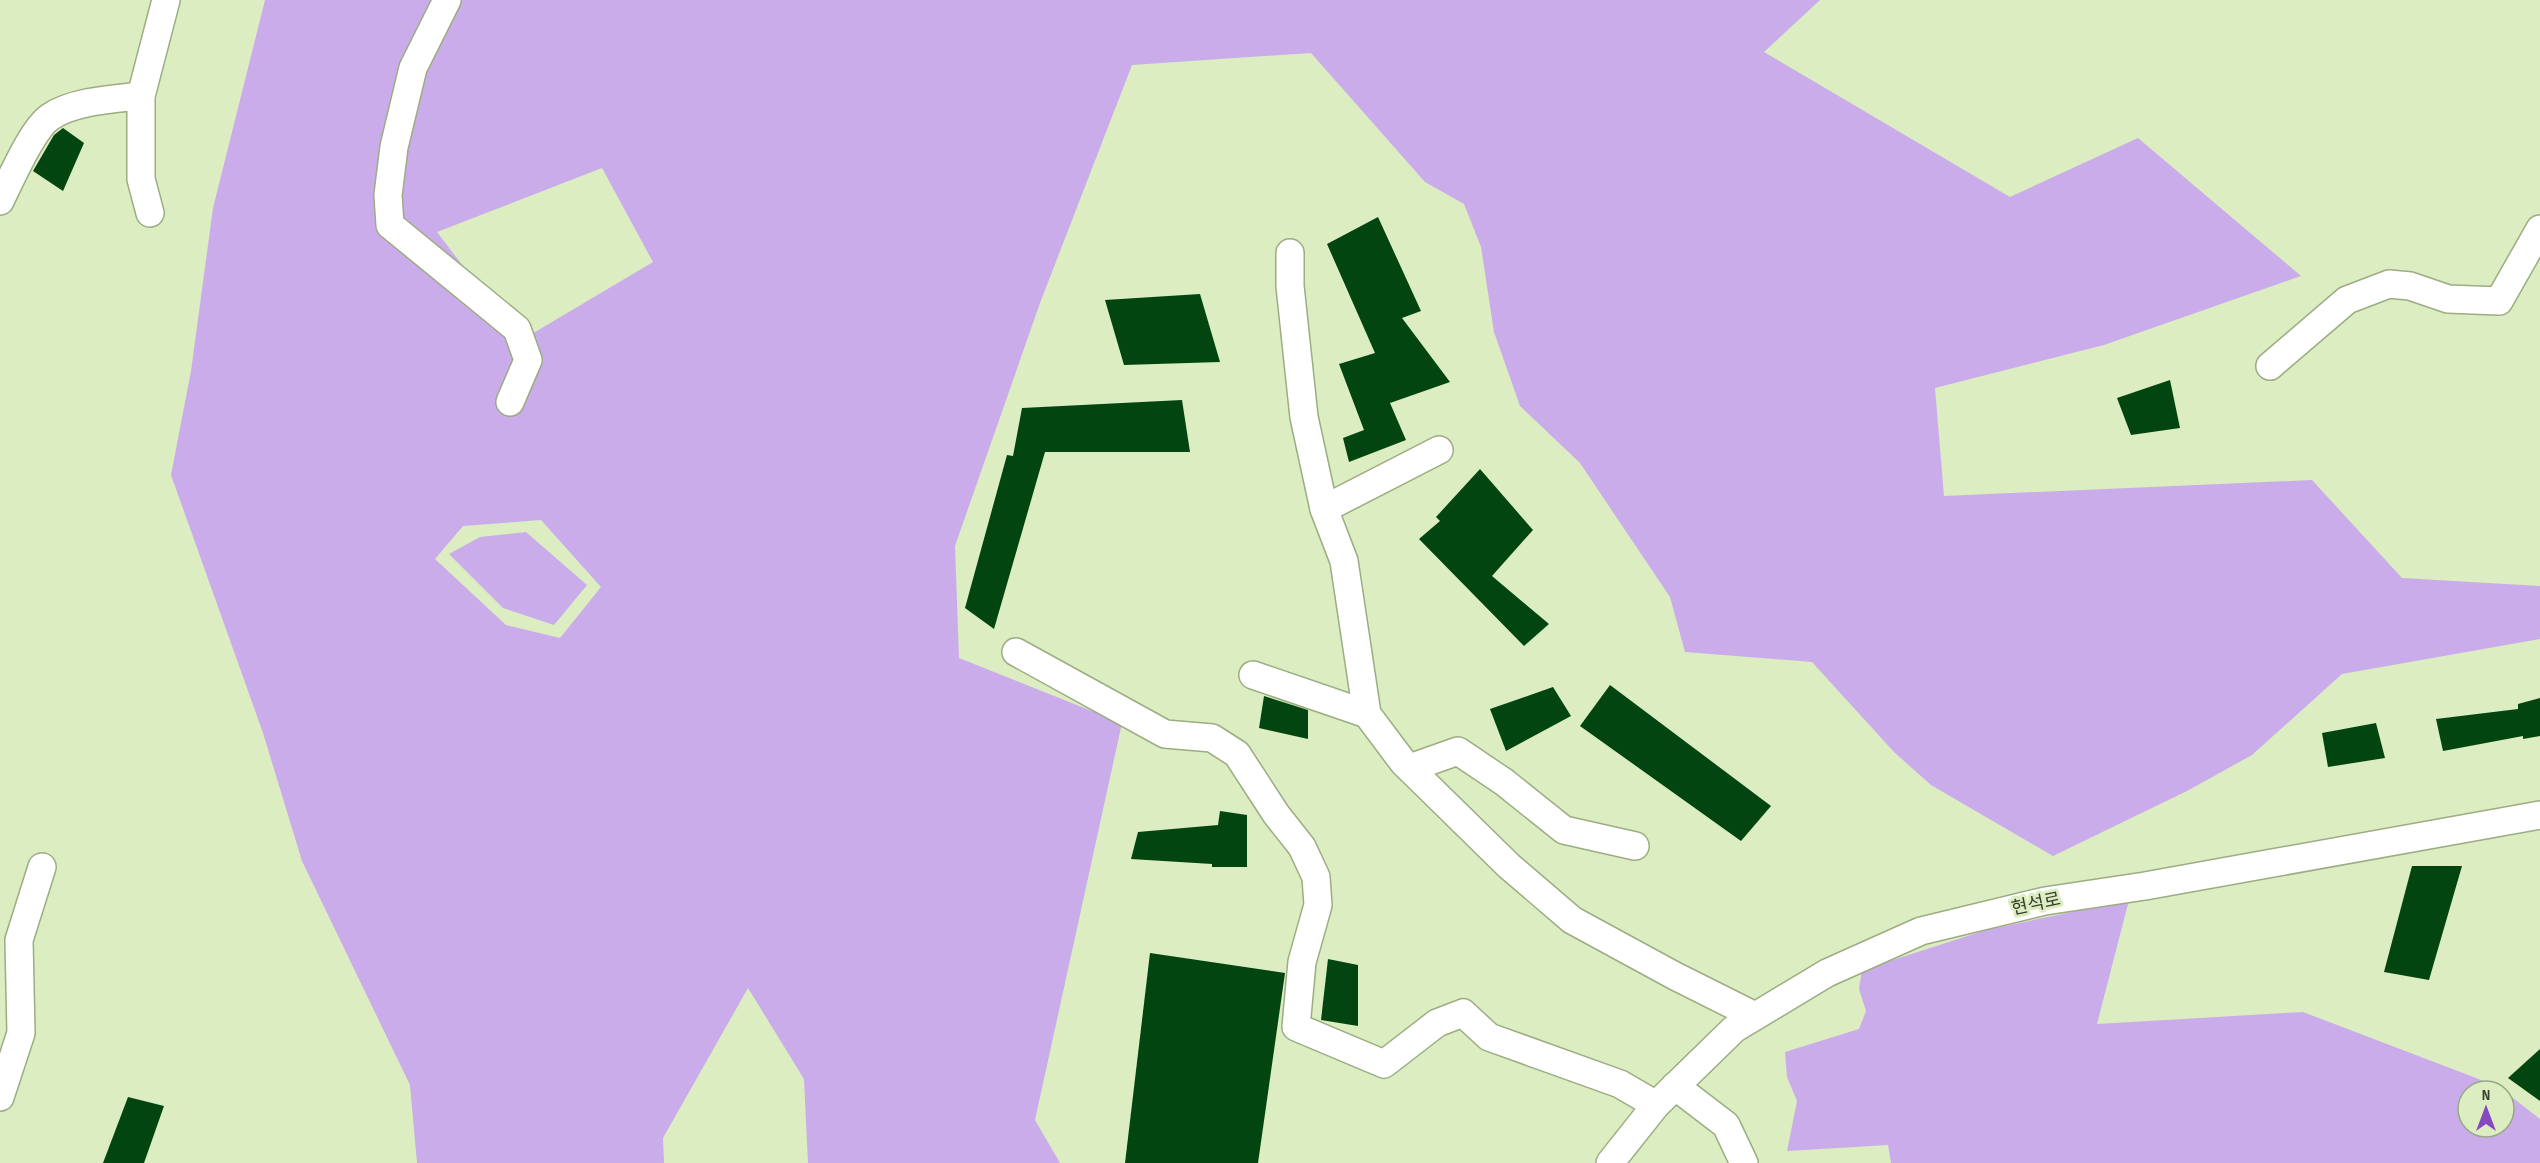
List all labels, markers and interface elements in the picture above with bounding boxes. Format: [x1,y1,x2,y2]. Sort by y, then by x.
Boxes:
street label: 현석로 [2010,889,2062,919]
north arrow [2456,1079,2516,1139]
text: N [2482,1086,2490,1105]

